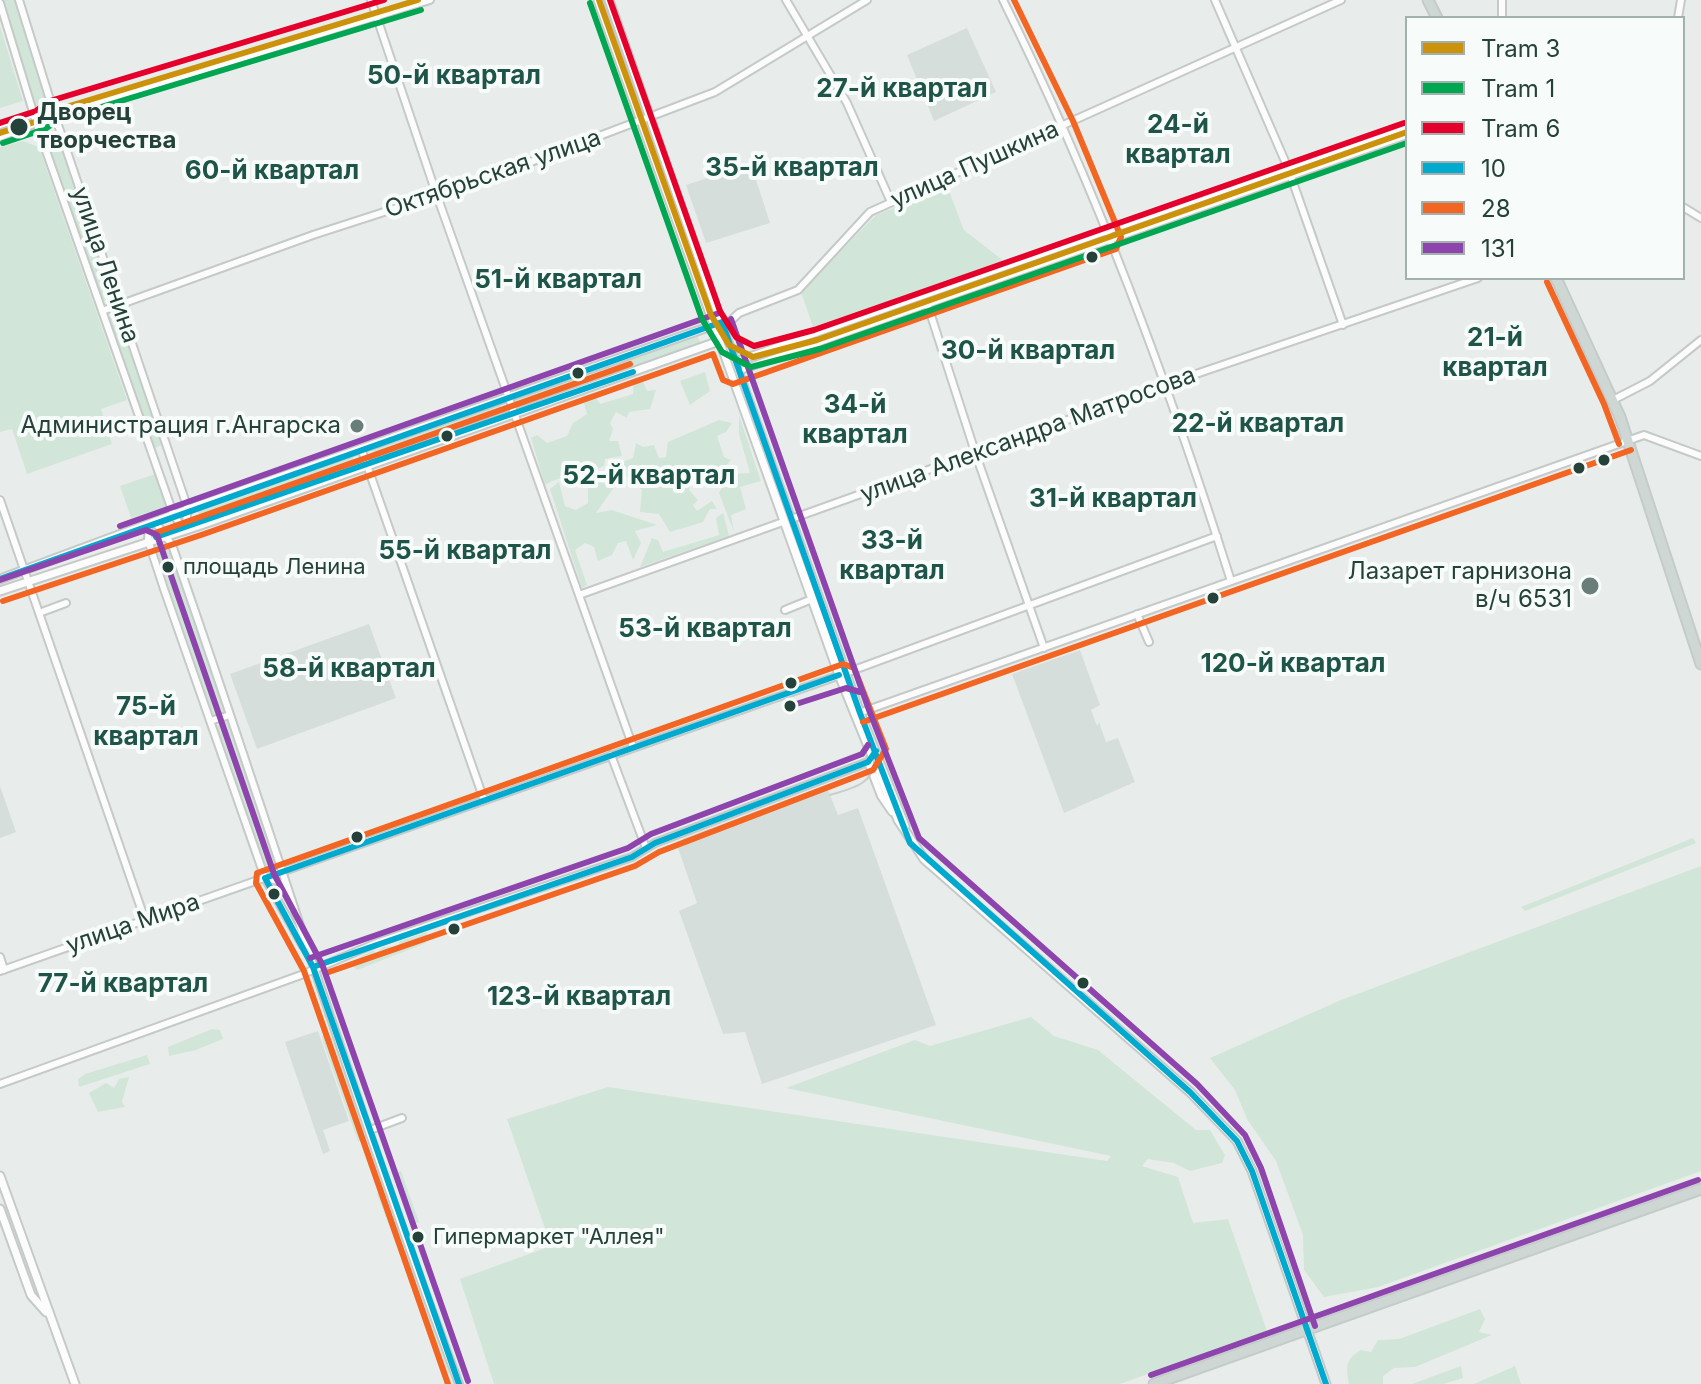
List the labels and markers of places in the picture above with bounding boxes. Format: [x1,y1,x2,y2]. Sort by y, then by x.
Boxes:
place label: Дворец творчества [37,99,176,155]
marker: Дворец творчества [8,116,30,138]
unlabelled marker [1084,249,1100,265]
unlabelled marker [570,365,586,381]
place label: Администрация г.Ангарска [21,412,341,440]
marker: Администрация г.Ангарска [348,417,366,435]
unlabelled marker [439,428,455,444]
unlabelled marker [1596,452,1612,468]
unlabelled marker [1571,460,1587,476]
place label: площадь Ленина [183,554,366,580]
place label: Лазарет гарнизона в/ч 6531 [1348,558,1572,614]
marker: площадь Ленина [160,559,176,575]
marker: Лазарет гарнизона в/ч 6531 [1579,575,1601,597]
unlabelled marker [1205,590,1221,606]
unlabelled marker [783,675,799,691]
unlabelled marker [782,698,798,714]
unlabelled marker [349,829,365,845]
unlabelled marker [266,886,282,902]
unlabelled marker [446,921,462,937]
unlabelled marker [1075,975,1091,991]
place label: Гипермаркет "Аллея" [433,1224,664,1250]
marker: Гипермаркет "Аллея" [410,1229,426,1245]

